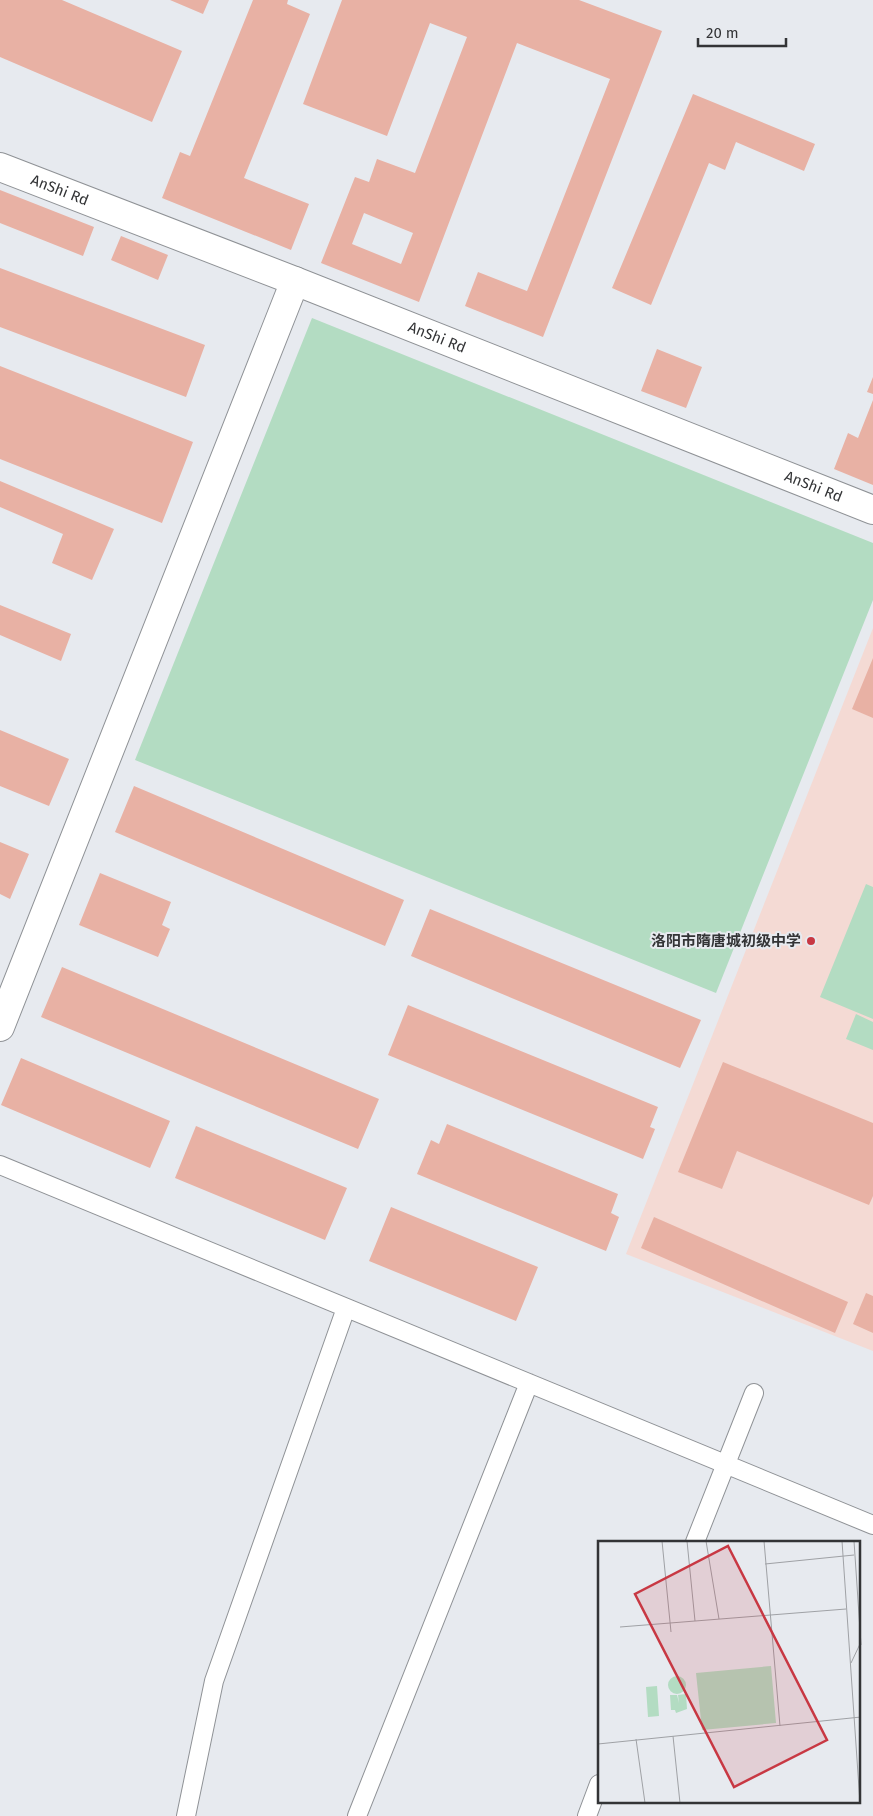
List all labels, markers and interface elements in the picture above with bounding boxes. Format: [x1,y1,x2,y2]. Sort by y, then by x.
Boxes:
scale bar [698,15,786,47]
text: 20 m [706,24,739,42]
street label: AnShi Rd [28,171,91,209]
street label: AnShi Rd [406,318,468,357]
street label: AnShi Rd [782,467,845,506]
place label: 洛阳市隋唐城初级中学 [651,932,801,950]
marker: 洛阳市隋唐城初级中学 [805,935,817,947]
inset map [598,1541,860,1804]

